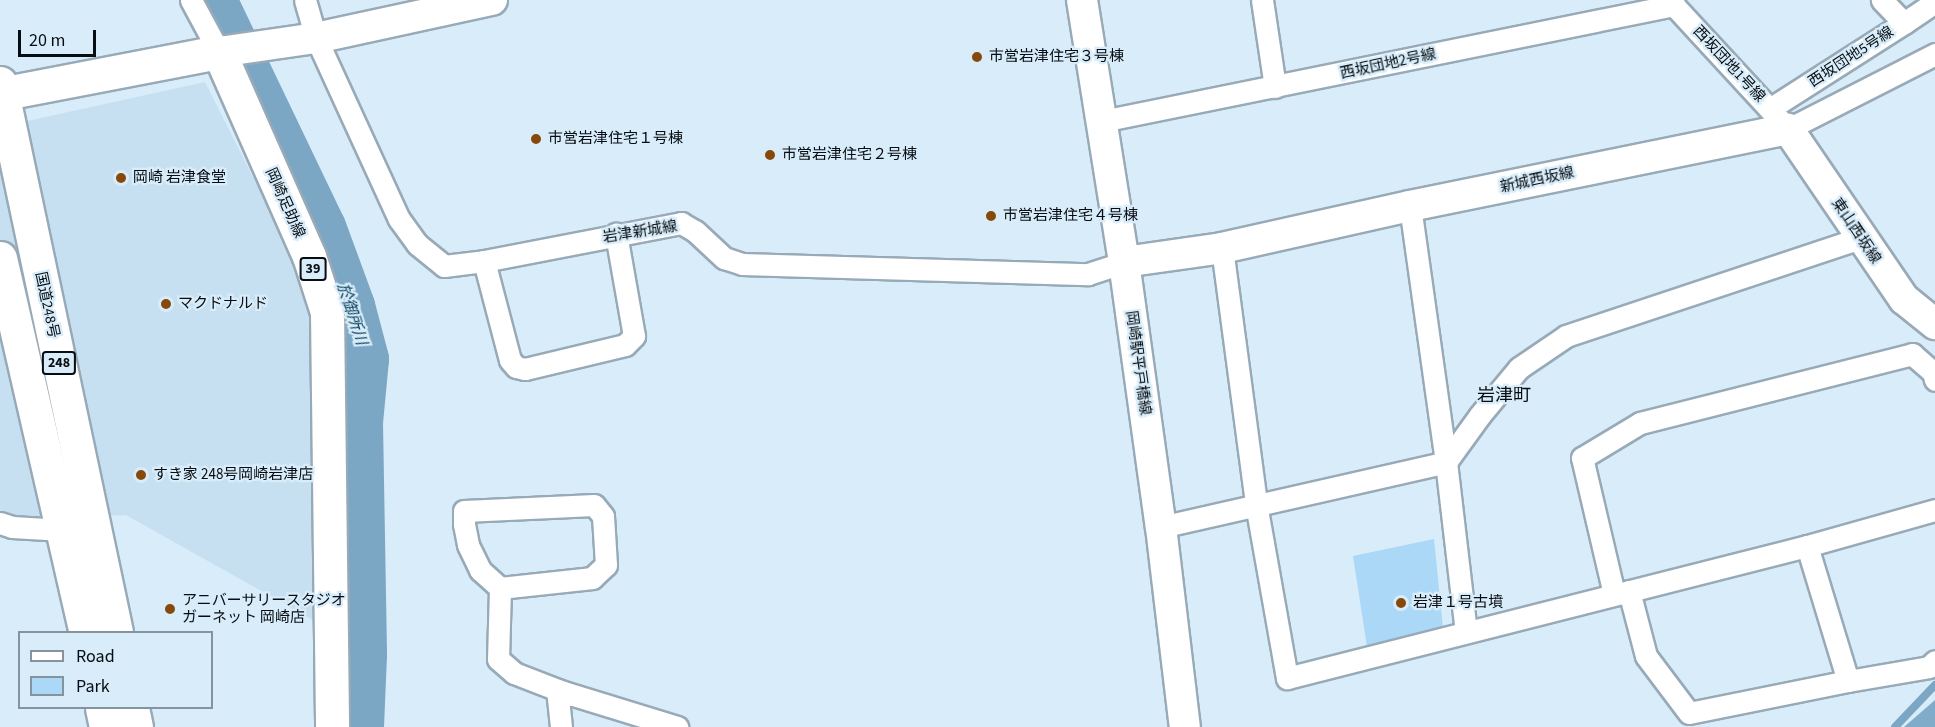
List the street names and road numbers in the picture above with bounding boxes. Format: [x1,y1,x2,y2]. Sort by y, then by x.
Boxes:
street label: 西坂団地1号線 [1689,22,1769,106]
street label: 西坂団地5号線 [1805,23,1897,91]
street label: 西坂団地2号線 [1338,45,1438,83]
street label: 新城西坂線 [1498,163,1576,197]
street label: 岡崎足助線 [262,165,308,241]
street label: 東山西坂線 [1828,195,1884,267]
street label: 岩津新城線 [602,217,678,247]
road number: 39 [300,258,326,280]
street label: 国道248号 [31,270,63,340]
street label: 岡崎駅平戸橋線 [1122,310,1154,416]
road number: 248 [41,352,77,374]

